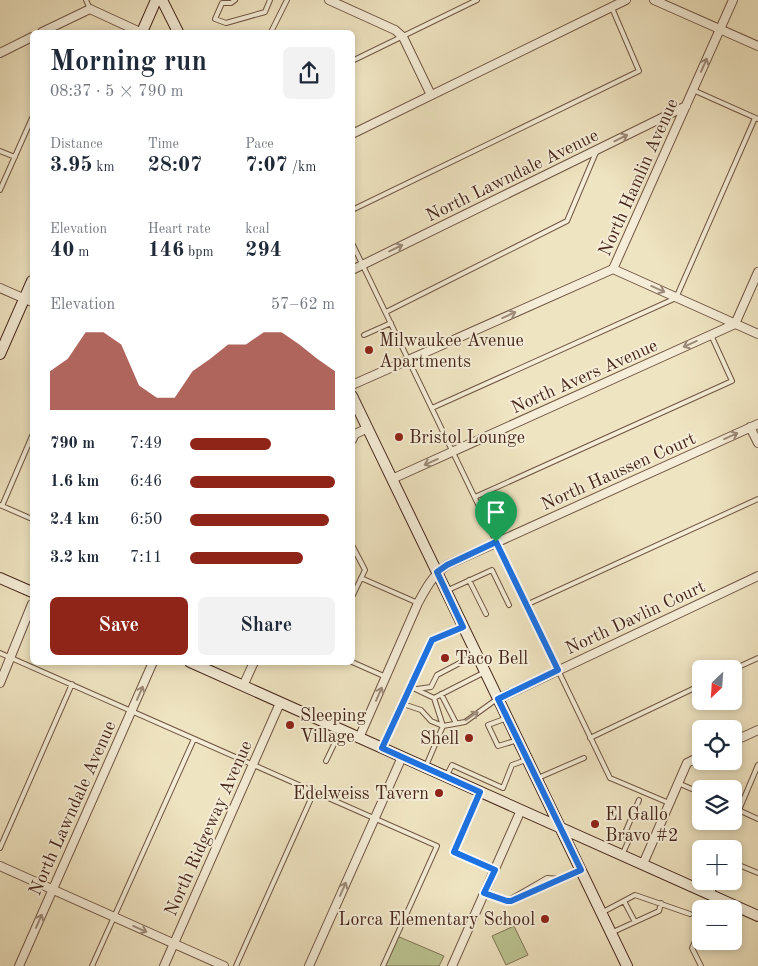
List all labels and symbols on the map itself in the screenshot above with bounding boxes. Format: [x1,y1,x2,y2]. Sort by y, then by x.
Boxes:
one-way arrow [700,58,710,73]
street label: North Hamlin Avenue [596,96,682,259]
street label: North Lawndale Avenue [423,126,601,225]
one-way arrow [613,133,628,143]
one-way arrow [388,243,403,253]
one-way arrow [650,285,665,295]
one-way arrow [501,310,516,320]
place label: Milwaukee Avenue Apartments [379,332,524,371]
street label: North Avers Avenue [508,337,660,417]
one-way arrow [683,339,698,349]
marker: Milwaukee Avenue Apartments [363,344,375,356]
place label: Bristol Lounge [409,429,525,447]
street label: North Haussen Court [538,430,698,514]
marker: Bristol Lounge [393,431,405,443]
one-way arrow [723,431,738,441]
one-way arrow [424,457,439,467]
pin [475,491,517,542]
street label: North Davlin Court [563,578,708,658]
place label: Taco Bell [455,650,528,668]
marker: Taco Bell [439,652,451,664]
north arrow [692,660,742,710]
one-way arrow [135,686,145,701]
one-way arrow [374,687,384,702]
place label: Sleeping Village [300,707,366,746]
one-way arrow [465,711,479,721]
street label: North Lawndale Avenue [26,718,120,898]
marker: Sleeping Village [284,719,296,731]
place label: Shell [420,730,459,748]
marker: Shell [463,732,475,744]
street label: North Ridgeway Avenue [162,738,256,919]
place label: Edelweiss Tavern [293,785,429,803]
marker: Edelweiss Tavern [433,787,445,799]
place label: El Gallo Bravo #2 [605,806,679,845]
marker: El Gallo Bravo #2 [589,818,601,830]
one-way arrow [339,882,349,897]
place label: Lorca Elementary School [338,911,535,929]
marker: Lorca Elementary School [539,913,551,925]
one-way arrow [34,914,44,929]
one-way arrow [132,925,147,935]

